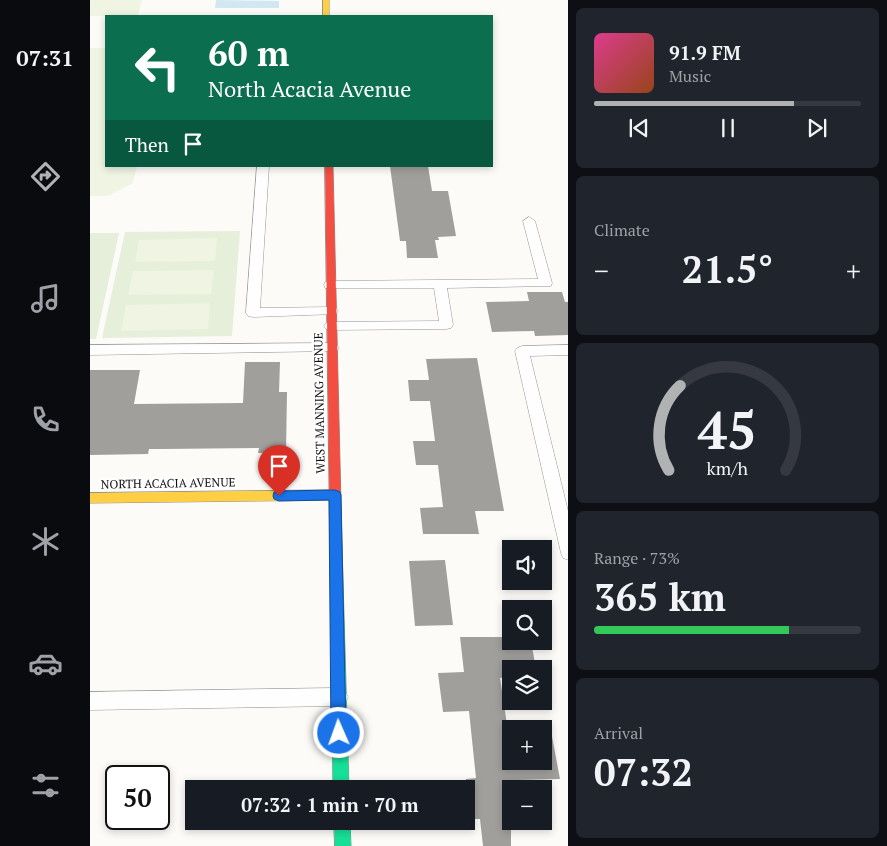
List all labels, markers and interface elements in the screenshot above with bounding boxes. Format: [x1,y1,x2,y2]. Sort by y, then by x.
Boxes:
text: 60 m [208,30,289,76]
icon: left [125,35,190,100]
text: 91.9 FM [669,40,741,65]
text: 07:31 [16,43,74,72]
text: Music [669,65,711,87]
text: North Acacia Avenue [208,74,411,103]
icon: previous [625,114,653,142]
icon: pause [714,114,742,142]
icon: next [803,114,831,142]
icon: arrive [179,130,207,158]
text: Then [125,132,169,157]
icon: directions [28,159,63,194]
text: Climate [594,219,650,241]
text: 21.5° [682,244,773,294]
text: − [594,252,609,289]
text: + [846,252,861,289]
icon: music [28,281,63,316]
street label: WEST MANNING AVENUE [310,332,328,474]
text: 45 [698,395,757,464]
icon: phone [28,402,63,437]
pin [258,445,300,496]
icon: arrive [265,452,293,480]
text: km/h [707,456,749,480]
street label: NORTH ACACIA AVENUE [101,474,235,492]
icon: climate [28,524,63,559]
map controls [502,540,552,830]
button: sound [502,540,552,590]
text: Range · 73% [594,547,680,569]
text: 365 km [594,572,726,622]
button: search [502,600,552,650]
icon: car [28,646,63,681]
button: layers [502,660,552,710]
position arrow [312,706,364,758]
button: + [502,720,552,770]
text: Arrival [594,722,643,744]
text: 07:32 [594,747,693,797]
speed limit sign: 50 [105,765,170,830]
icon: filters [28,768,63,803]
button: − [502,780,552,830]
text: 07:32 · 1 min · 70 m [241,792,419,817]

